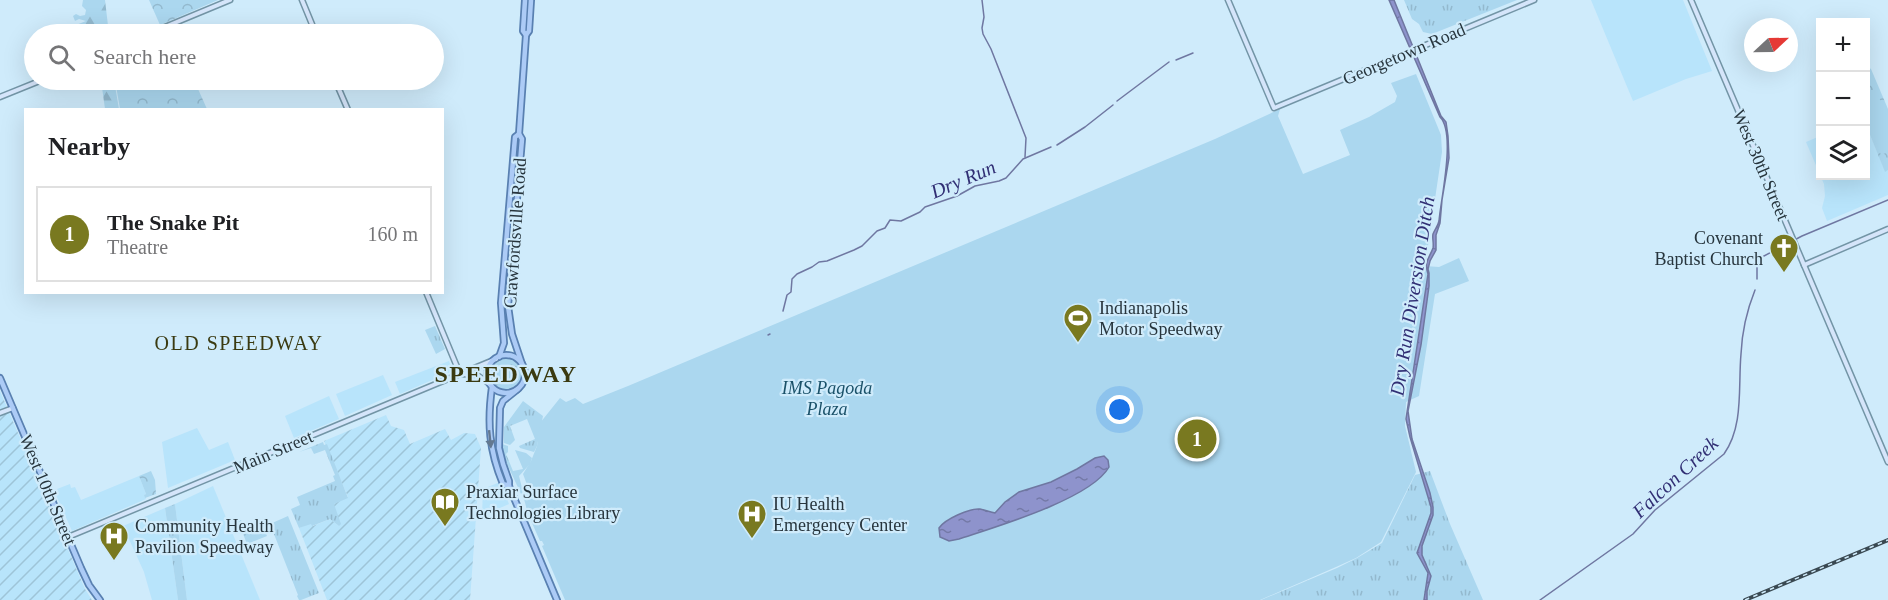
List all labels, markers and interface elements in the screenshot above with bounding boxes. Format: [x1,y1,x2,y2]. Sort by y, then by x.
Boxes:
north arrow [1744,18,1798,72]
map controls [1816,18,1870,180]
button: + [1816,18,1870,72]
street label: Georgetown Road [1340,19,1468,89]
search box [24,24,444,90]
icon: search [45,41,78,74]
text: Search here [93,44,196,69]
button: − [1816,72,1870,126]
street label: West 30th Street [1729,107,1793,223]
button: layers [1816,126,1870,180]
text: Nearby [48,132,130,161]
water label: Dry Run [926,156,999,204]
street label: Crawfordsville Road [500,157,530,309]
water label: Dry Run Diversion Ditch [1385,195,1440,398]
text: The Snake Pit [107,210,239,235]
text: 1 [65,223,75,245]
text: 160 m [367,223,418,245]
place label: Covenant Baptist Church [1655,228,1763,269]
church icon: Covenant Baptist Church [1768,232,1800,274]
text: Theatre [107,236,168,258]
place label: Indianapolis Motor Speedway [1099,298,1222,339]
sports icon: Indianapolis Motor Speedway [1062,302,1094,344]
district label: OLD SPEEDWAY [155,332,323,354]
district label: SPEEDWAY [434,361,578,387]
park label: IMS Pagoda Plaza [781,378,872,419]
your location [1105,395,1134,424]
pin: 1 [1178,416,1216,462]
street label: Main Street [230,426,316,478]
one-way arrow [486,429,495,448]
water label: Falcon Creek [1627,431,1723,523]
street label: West 10th Street [16,432,80,548]
place label: Praxiar Surface Technologies Library [466,482,620,523]
library icon: Praxiar Surface Technologies Library [429,486,461,528]
place label: IU Health Emergency Center [773,494,907,535]
hospital icon: IU Health Emergency Center [736,498,768,540]
place label: Community Health Pavilion Speedway [135,516,274,557]
hospital icon: Community Health Pavilion Speedway [98,520,130,562]

